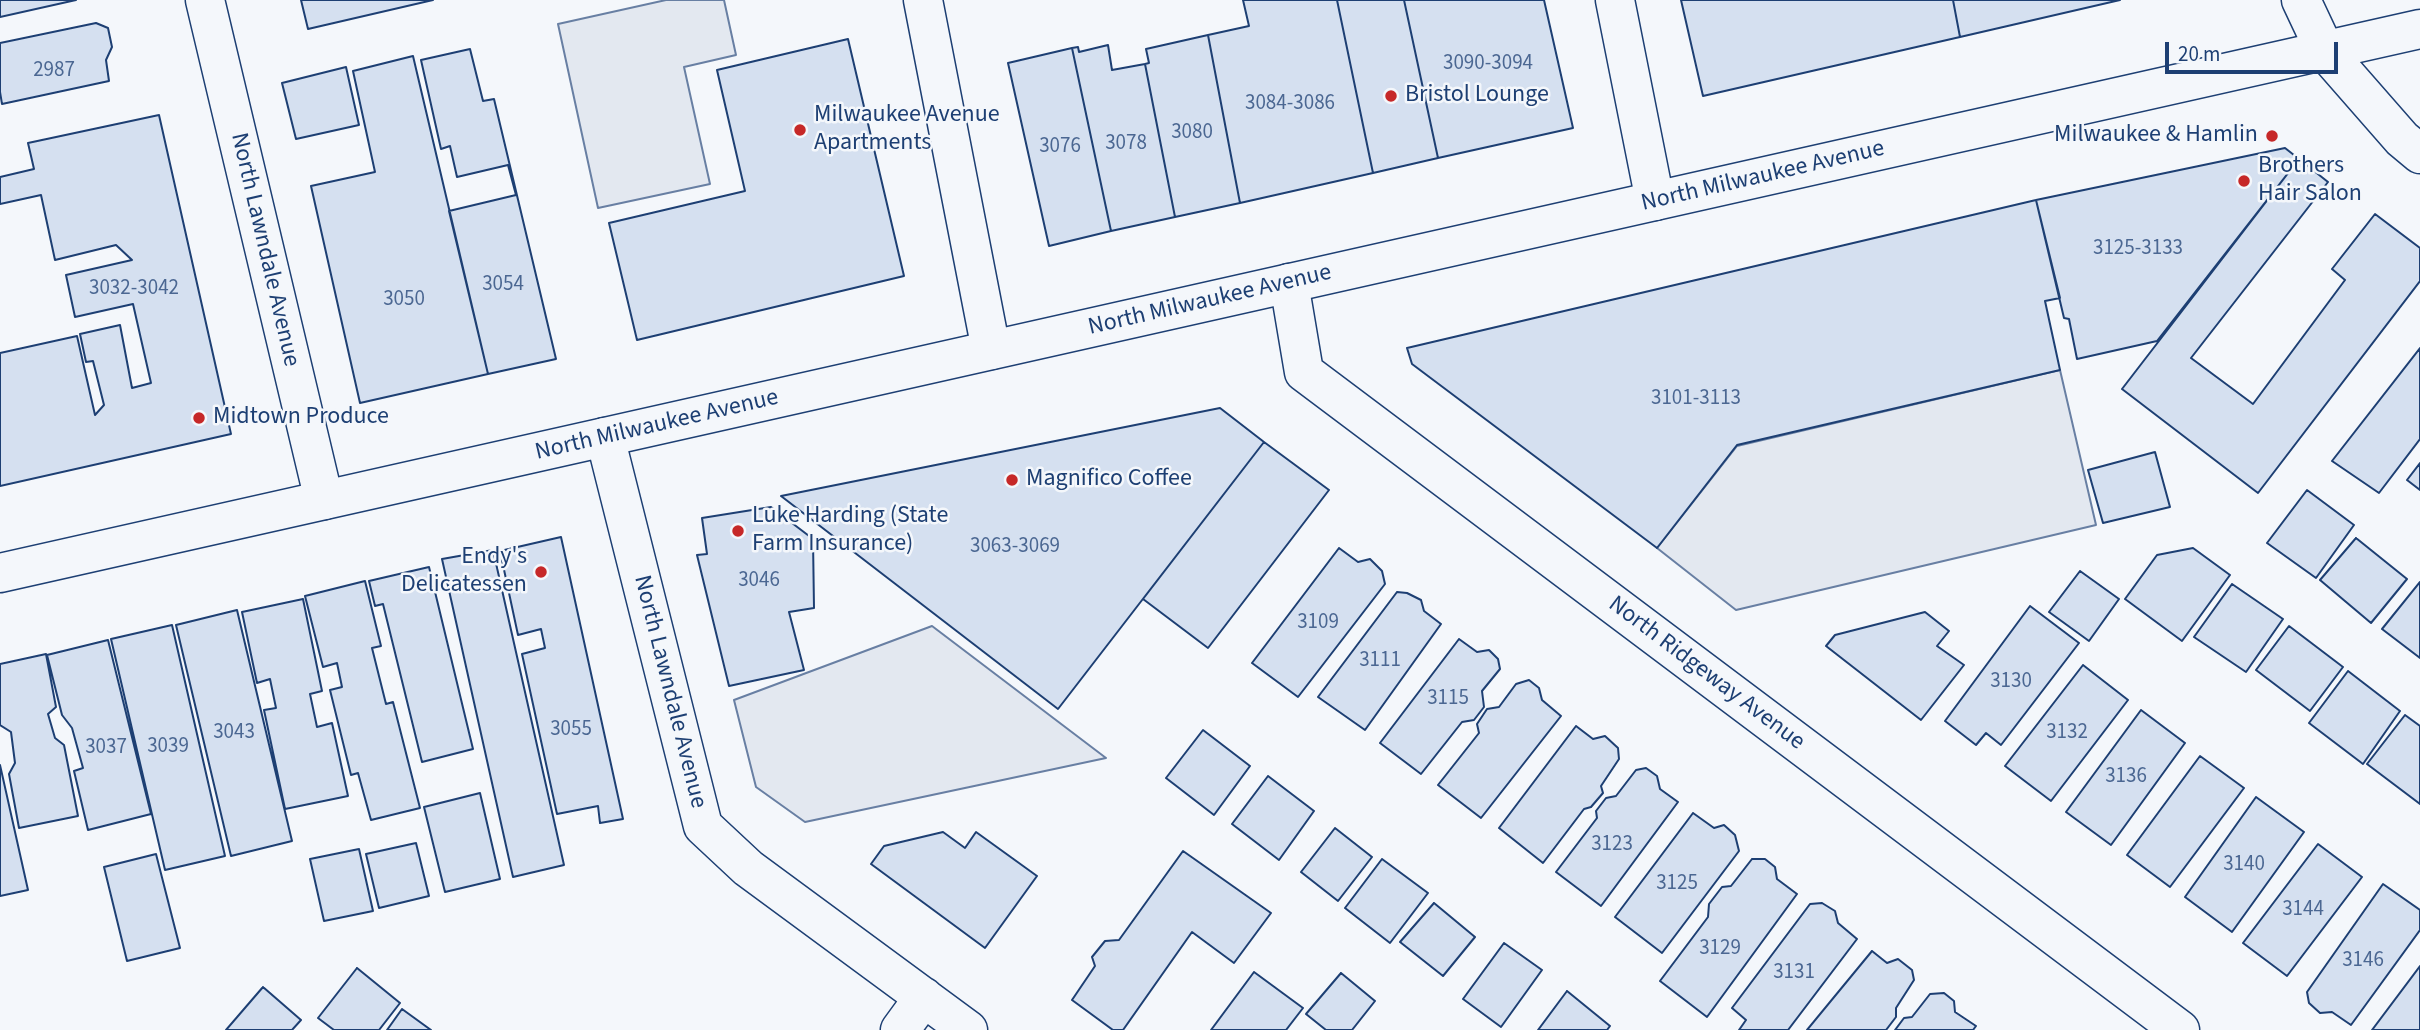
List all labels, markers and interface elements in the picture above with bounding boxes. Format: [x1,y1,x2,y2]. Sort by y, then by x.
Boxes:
scale bar [2168,28,2341,72]
text: 20 m [2178,39,2220,69]
house number: 3090-3094 [1443,51,1533,77]
house number: 2987 [33,58,75,84]
place label: Bristol Lounge [1405,82,1549,110]
marker: Bristol Lounge [1383,88,1399,104]
house number: 3084-3086 [1245,91,1335,117]
place label: Milwaukee Avenue Apartments [814,102,1000,158]
house number: 3080 [1171,120,1213,146]
marker: Milwaukee Avenue Apartments [792,122,808,138]
place label: Milwaukee & Hamlin [2054,122,2258,150]
marker: Milwaukee & Hamlin [2264,128,2280,144]
street label: North Lawndale Avenue [223,130,305,370]
house number: 3078 [1105,131,1147,157]
house number: 3076 [1039,134,1081,160]
street label: North Milwaukee Avenue [1639,135,1887,219]
place label: Brothers Hair Salon [2258,153,2362,209]
marker: Brothers Hair Salon [2236,173,2252,189]
house number: 3125-3133 [2093,236,2183,262]
street label: North Milwaukee Avenue [1086,259,1334,343]
house number: 3054 [482,272,524,298]
house number: 3032-3042 [89,276,179,302]
house number: 3050 [383,287,425,313]
street label: North Milwaukee Avenue [533,384,781,468]
house number: 3101-3113 [1651,386,1741,412]
place label: Midtown Produce [213,404,389,432]
marker: Midtown Produce [191,410,207,426]
place label: Magnifico Coffee [1026,466,1192,494]
marker: Magnifico Coffee [1004,472,1020,488]
place label: Luke Harding (State Farm Insurance) [752,503,948,559]
marker: Luke Harding (State Farm Insurance) [730,523,746,539]
house number: 3063-3069 [970,534,1060,560]
place label: Endy's Delicatessen [401,544,527,600]
marker: Endy's Delicatessen [533,564,549,580]
house number: 3046 [738,568,780,594]
street label: North Lawndale Avenue [626,572,712,812]
street label: North Ridgeway Avenue [1602,591,1810,757]
house number: 3109 [1297,610,1339,636]
house number: 3111 [1359,648,1401,674]
house number: 3130 [1990,669,2032,695]
house number: 3115 [1427,686,1469,712]
house number: 3055 [550,717,592,743]
house number: 3043 [213,720,255,746]
house number: 3132 [2046,720,2088,746]
house number: 3039 [147,734,189,760]
house number: 3037 [85,735,127,761]
house number: 3136 [2105,764,2147,790]
house number: 3123 [1591,832,1633,858]
house number: 3140 [2223,852,2265,878]
house number: 3125 [1656,871,1698,897]
house number: 3144 [2282,897,2324,923]
house number: 3129 [1699,936,1741,962]
house number: 3146 [2342,948,2384,974]
house number: 3131 [1773,960,1815,986]

